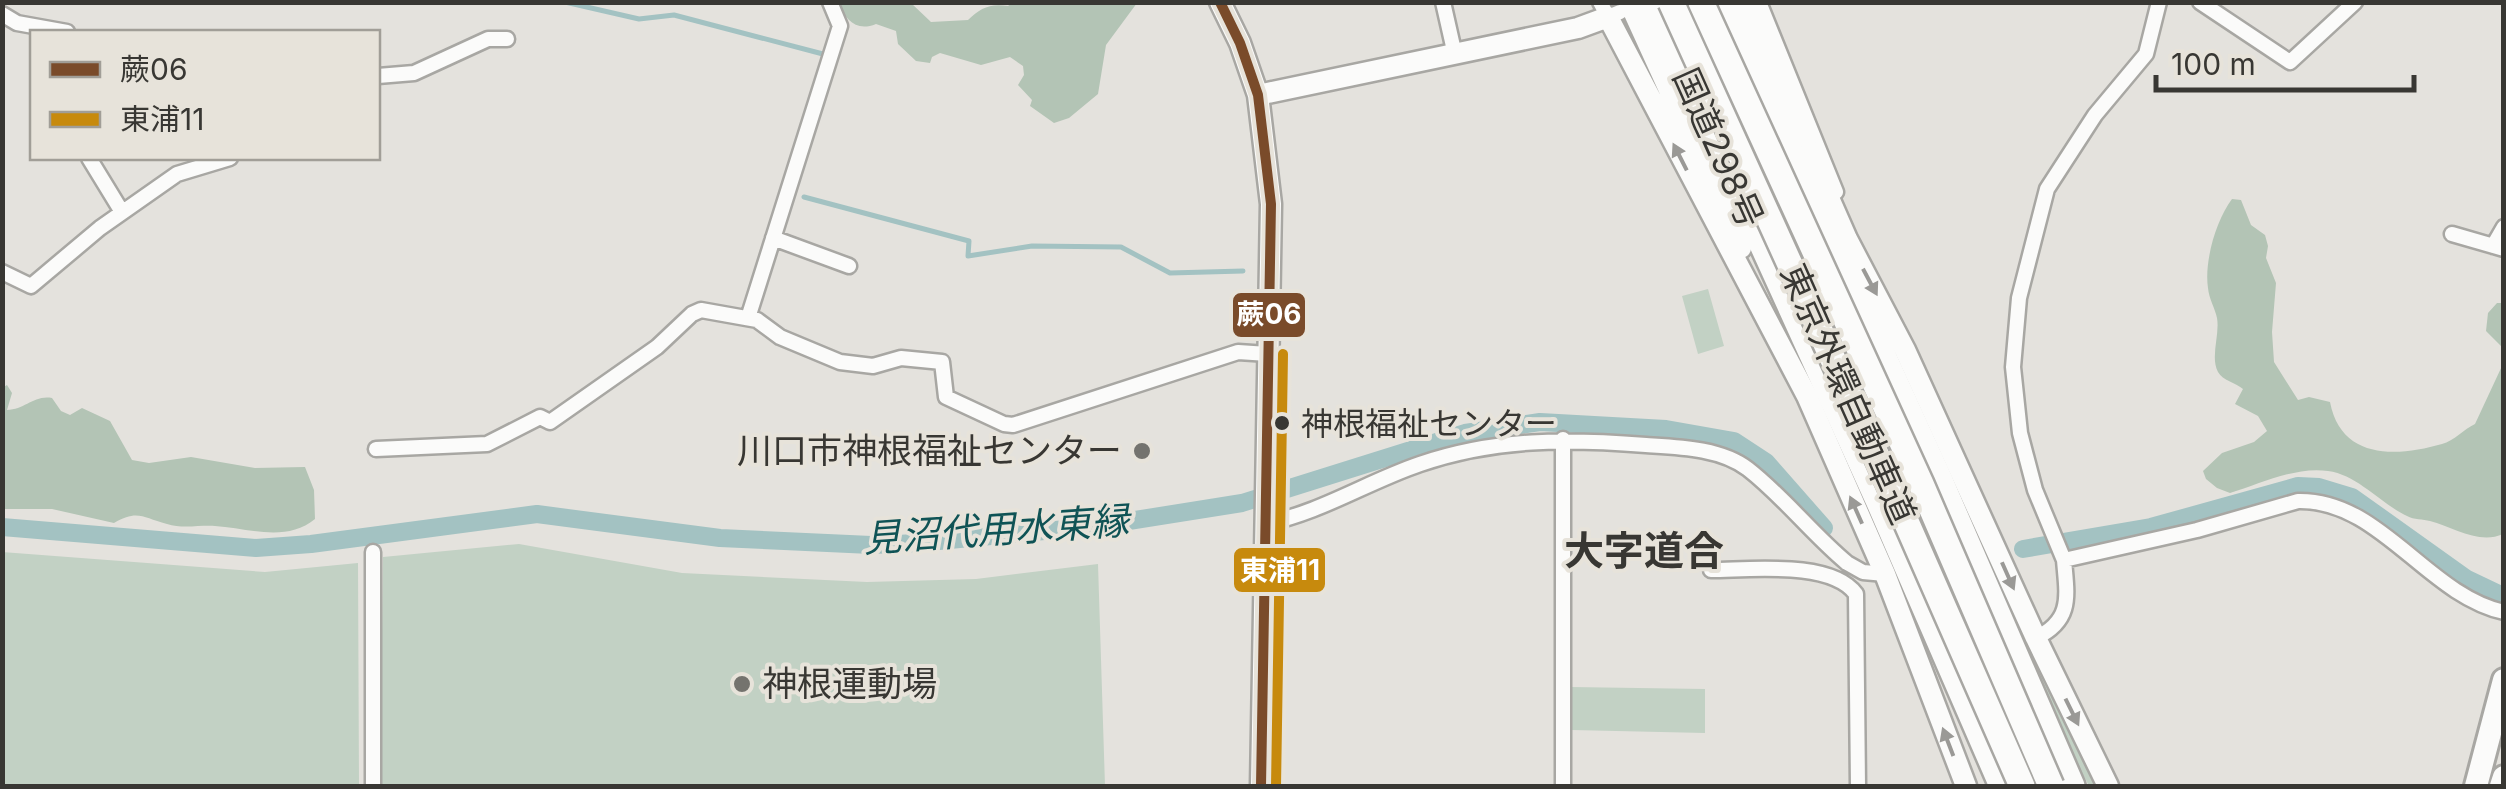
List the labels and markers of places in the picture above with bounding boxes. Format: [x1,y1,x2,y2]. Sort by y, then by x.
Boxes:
place label: 神根福祉センター [1301,404,1557,443]
marker: 神根福祉センター [1272,413,1292,433]
place label: 川口市神根福祉センター [737,429,1122,471]
marker: 川口市神根福祉センター [1131,440,1153,462]
place label: 神根運動場 [762,662,937,704]
marker: 神根運動場 [731,673,753,695]

